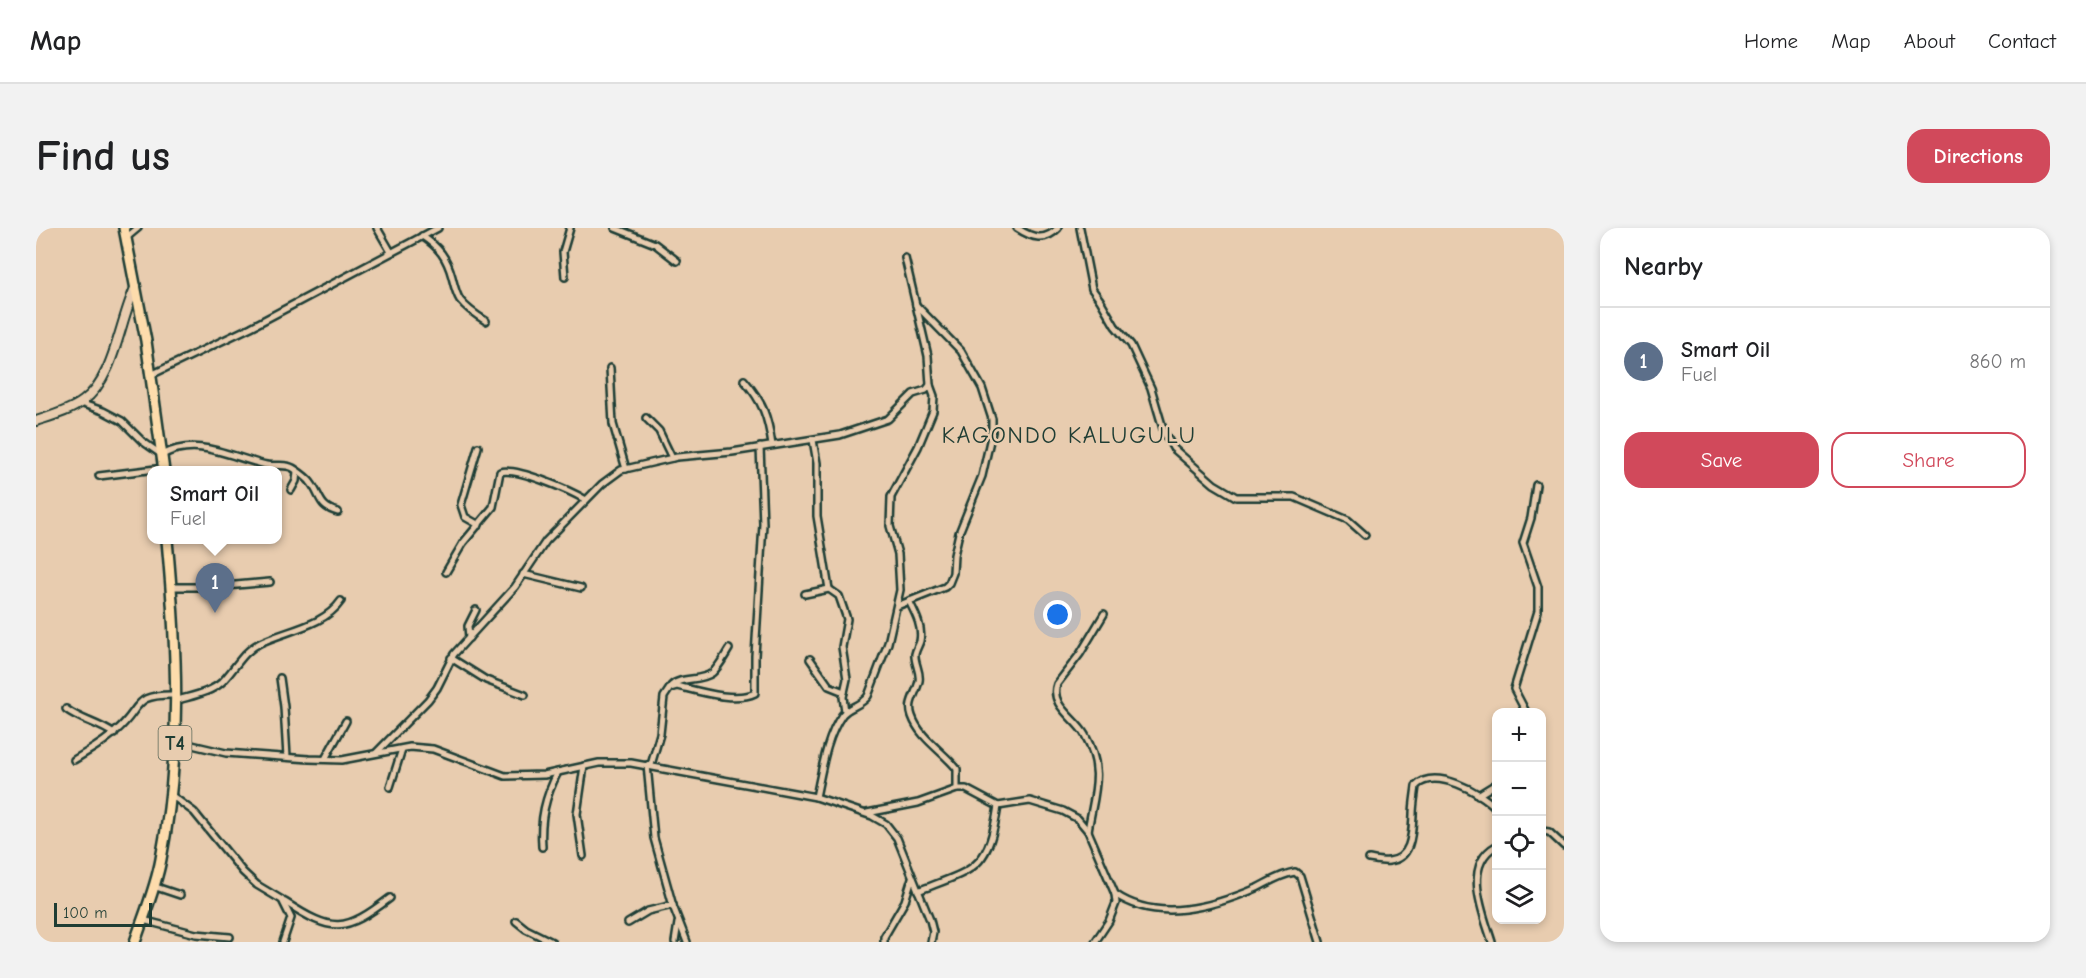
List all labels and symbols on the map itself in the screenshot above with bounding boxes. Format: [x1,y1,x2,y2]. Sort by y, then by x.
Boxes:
district label: KAGONDO KALUGULU [941,421,1197,449]
pin: 1 [196,564,234,613]
your location [1043,600,1072,629]
road number: T4 [158,726,192,760]
scale bar [54,900,152,928]

